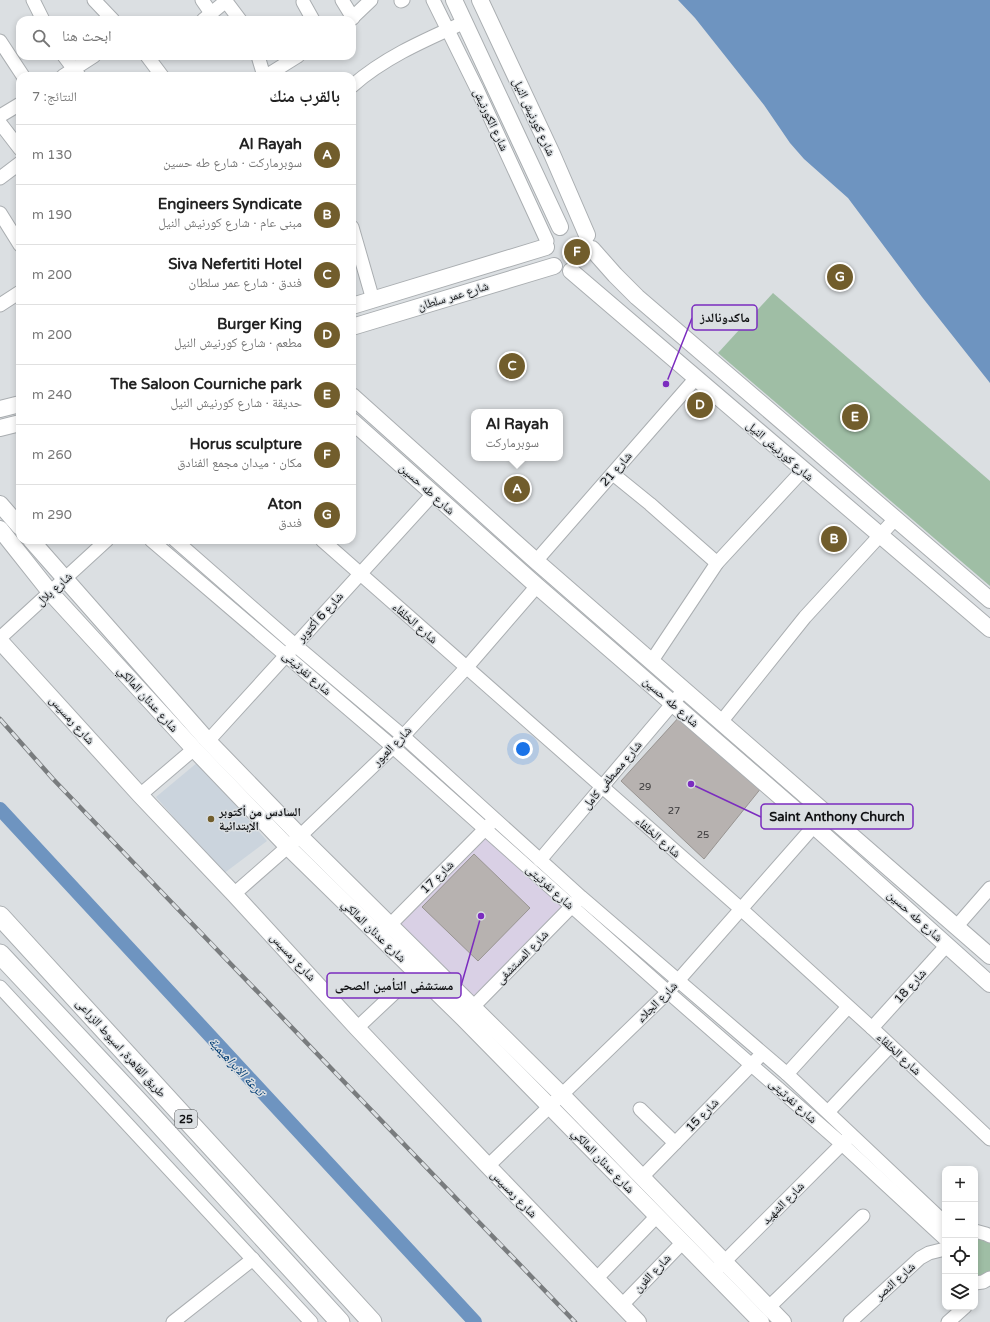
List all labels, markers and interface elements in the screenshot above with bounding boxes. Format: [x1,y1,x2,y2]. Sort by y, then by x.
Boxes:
search box [16,16,356,60]
icon: search [30,27,52,49]
text: ابحث هنا [62,27,112,45]
street label: شارع كورنيش النيل [509,76,558,159]
text: بالقرب منك [269,86,340,107]
street label: شارع الكورنيش [470,87,512,154]
text: النتائج: 7 [32,89,77,105]
text: Al Rayah [239,135,302,153]
text: 130 m [32,147,72,163]
text: A [322,147,332,163]
text: سوبرماركت · شارع طه حسين [163,155,302,171]
text: Engineers Syndicate [158,195,302,213]
text: 190 m [32,207,72,223]
text: B [323,207,332,223]
text: مبنى عام · شارع كورنيش النيل [158,215,302,231]
pin: F [564,237,590,267]
text: Siva Nefertiti Hotel [168,255,302,273]
pin: G [827,262,853,292]
text: 200 m [32,267,72,283]
text: C [322,267,332,283]
text: فندق · شارع عمر سلطان [189,275,302,291]
street label: شارع عمر سلطان [416,279,491,314]
callout: ماكدونالدز [692,305,757,330]
text: ماكدونالدز [699,310,750,326]
text: Burger King [217,315,302,333]
text: 200 m [32,327,72,343]
text: D [322,327,332,343]
text: مطعم · شارع كورنيش النيل [174,335,302,351]
pin: C [499,351,525,381]
text: The Saloon Courniche park [110,375,302,393]
text: 240 m [32,387,72,403]
text: E [323,387,331,403]
pin: D [687,390,713,420]
text: حديقة · شارع كورنيش النيل [171,395,302,411]
pin: E [842,402,868,432]
popup [471,409,563,461]
text: Al Rayah [485,415,549,433]
street label: شارع كورنيش النيل [743,418,817,485]
text: Horus sculpture [189,435,302,453]
text: سوبرماركت [485,435,539,451]
text: 260 m [32,447,72,463]
text: F [323,447,331,463]
street label: شارع 21 [597,449,636,490]
text: مكان · ميدان مجمع الفنادق [177,455,302,471]
street label: شارع طه حسين [396,461,458,518]
pin: A [504,474,530,504]
text: Aton [267,495,302,513]
text: 290 m [32,507,72,523]
text: G [322,507,332,523]
text: فندق [278,515,302,531]
pin: B [821,524,847,554]
street label: شارع بلال [33,569,76,610]
street label: شارع 6 أكتوبر [293,589,347,646]
street label: شارع الخلفاء [389,600,440,647]
street label: شارع نفرتيتى [279,648,334,699]
street label: شارع عدنان المالكي [112,663,181,737]
street label: شارع طه حسين [640,674,702,731]
street label: شارع رمسيس [46,693,98,748]
street label: شارع العبور [369,723,415,770]
street label: شارع مصطفى كامل [579,738,645,813]
your location [513,739,533,759]
house number: 29 [639,781,651,793]
callout: Saint Anthony Church [761,804,913,829]
place label: السادس من أكتوبر الإبتدائية [218,805,301,833]
house number: 27 [668,805,680,817]
text: Saint Anthony Church [769,809,905,825]
marker: السادس من أكتوبر الإبتدائية [206,814,216,824]
street label: شارع الخلفاء [632,814,683,861]
house number: 25 [697,829,709,841]
street label: شارع 17 [418,857,457,897]
street label: شارع نفرتيتى [522,862,577,913]
street label: شارع طه حسين [884,888,946,945]
street label: شارع عدنان المالكي [337,897,409,967]
street label: شارع المستشفى [493,927,552,988]
street label: شارع رمسيس [267,930,319,985]
street label: شارع 18 [891,966,930,1007]
callout: مستشفى التأمين الصحى [327,973,461,998]
text: مستشفى التأمين الصحى [335,978,453,994]
street label: شارع الجلاء [634,979,681,1026]
street label: طريق القاهرة, اسيوط الزراعى [73,996,169,1100]
street label: شارع الخلفاء [873,1030,924,1079]
water label: ترعة الابراهيمية [205,1034,270,1102]
street label: شارع نفرتيتى [765,1076,820,1127]
street label: شارع 15 [683,1095,722,1135]
road number: 25 [175,1110,197,1128]
street label: شارع عدنان المالكي [567,1126,637,1198]
map controls [942,1166,978,1310]
button: + [942,1166,978,1202]
street label: شارع رمسيس [487,1167,540,1221]
street label: شارع الشهيد [759,1179,808,1228]
button: − [942,1202,978,1238]
button: locate [942,1238,978,1274]
street label: شارع الفرن [630,1251,674,1296]
street label: شارع النصر [871,1259,919,1304]
button: layers [942,1274,978,1310]

